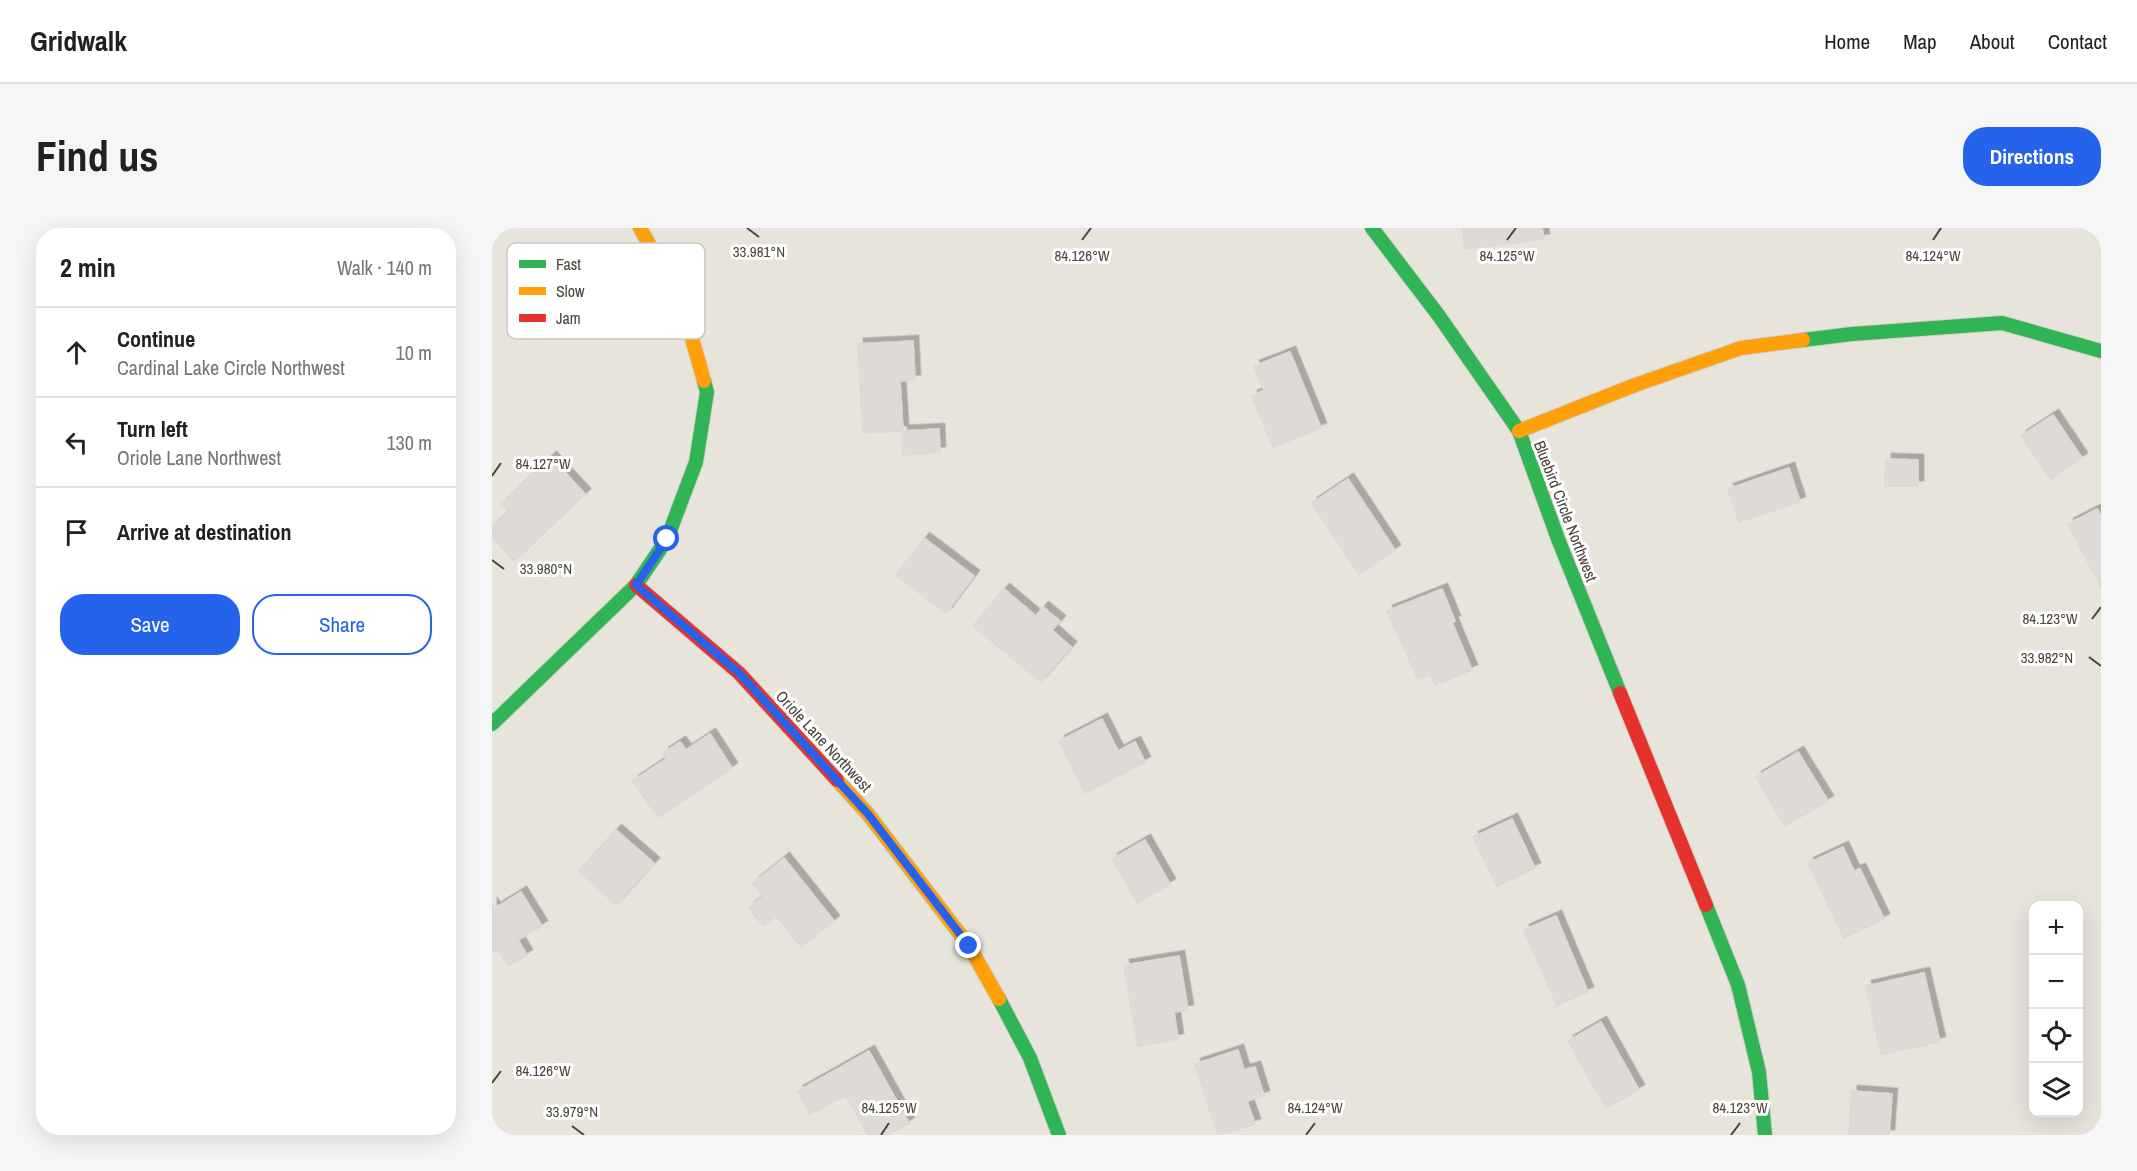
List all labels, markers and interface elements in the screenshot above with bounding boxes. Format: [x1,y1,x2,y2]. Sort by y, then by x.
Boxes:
text: Gridwalk [30,22,127,60]
text: Home [1824,27,1870,56]
text: Map [1903,27,1937,56]
text: About [1970,27,2015,56]
text: Contact [2048,27,2107,56]
button: Directions [1963,127,2101,186]
text: Find us [36,128,158,184]
text: 33.981°N [733,241,785,262]
legend [507,243,705,339]
text: 84.126°W [1054,245,1110,266]
text: 84.125°W [1479,245,1535,266]
text: 84.124°W [1905,245,1961,266]
text: 2 min [60,250,116,285]
text: Fast [556,253,581,275]
text: Walk · 140 m [337,254,432,281]
text: Slow [556,280,585,302]
text: Jam [556,307,581,329]
text: Continue [117,324,195,354]
icon: ahead [60,336,93,369]
text: 10 m [396,339,432,366]
text: Cardinal Lake Circle Northwest [117,354,345,381]
text: Turn left [117,414,188,444]
icon: left [60,426,93,459]
text: 130 m [386,429,432,456]
street label: Bluebird Circle Northwest [1529,437,1603,585]
text: Oriole Lane Northwest [117,444,281,471]
text: 84.127°W [515,453,571,474]
icon: arrive [60,516,93,549]
text: Arrive at destination [117,517,291,547]
route start [653,525,679,551]
text: 33.980°N [520,558,572,579]
button: Save [60,594,240,655]
button: Share [252,594,432,655]
text: 84.123°W [2022,608,2078,629]
text: 33.982°N [2021,647,2073,668]
street label: Oriole Lane Northwest [771,685,877,797]
map controls [2029,901,2083,1117]
button: + [2029,901,2083,955]
route end [955,932,981,958]
button: − [2029,955,2083,1009]
button: locate [2029,1009,2083,1063]
text: 84.126°W [515,1060,571,1081]
button: layers [2029,1063,2083,1117]
text: 84.125°W [861,1097,917,1118]
text: 84.124°W [1287,1097,1343,1118]
text: 84.123°W [1712,1097,1768,1118]
text: 33.979°N [546,1101,598,1122]

